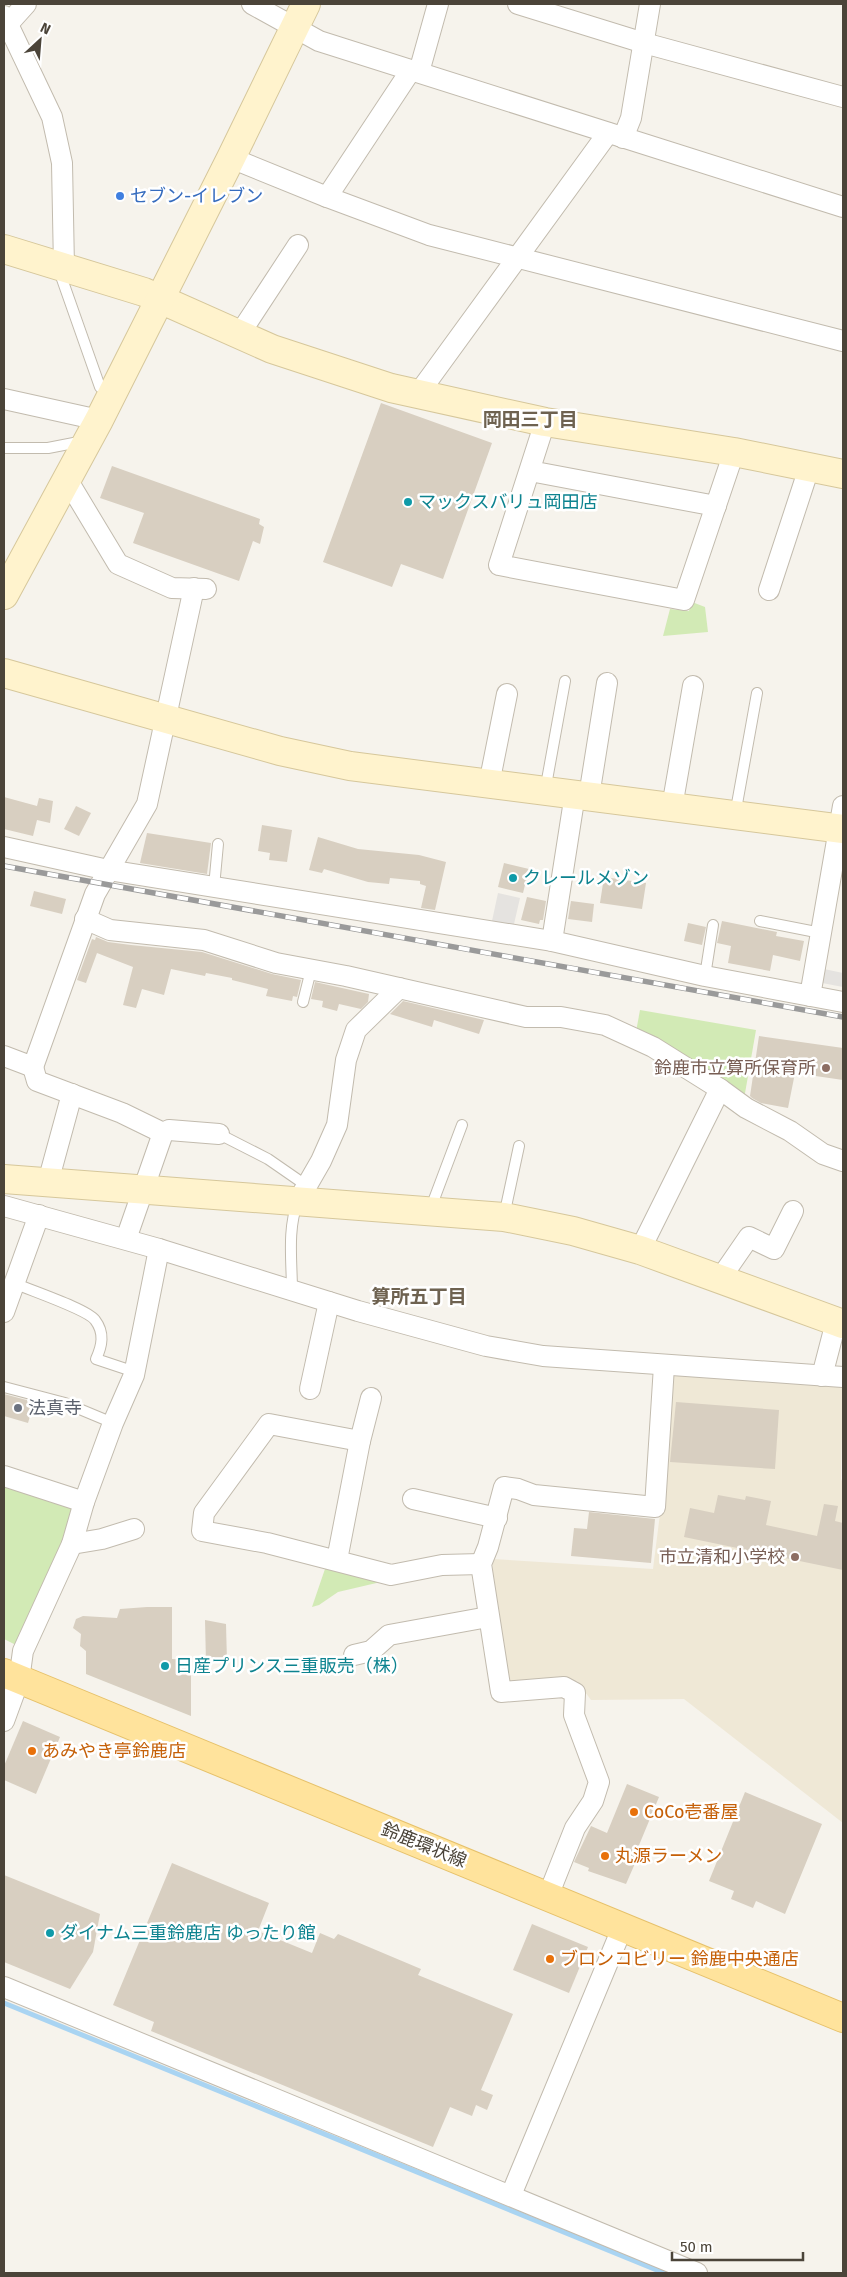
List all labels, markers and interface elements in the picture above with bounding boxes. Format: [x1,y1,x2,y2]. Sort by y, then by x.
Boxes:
north arrow [15,15,65,65]
text: N [38,19,53,38]
place label: セブン-イレブン [130,185,263,207]
marker: セブン-イレブン [114,190,126,202]
district label: 岡田三丁目 [482,408,578,431]
place label: マックスバリュ岡田店 [418,491,597,513]
marker: マックスバリュ岡田店 [402,496,414,508]
place label: クレールメゾン [523,867,649,889]
marker: クレールメゾン [507,872,519,884]
place label: 鈴鹿市立算所保育所 [654,1057,816,1079]
marker: 鈴鹿市立算所保育所 [820,1062,832,1074]
district label: 算所五丁目 [371,1285,467,1308]
place label: 法真寺 [28,1397,82,1419]
marker: 法真寺 [12,1402,24,1414]
place label: 市立清和小学校 [659,1546,785,1568]
marker: 市立清和小学校 [789,1551,801,1563]
place label: 日産プリンス三重販売（株） [175,1655,409,1677]
marker: 日産プリンス三重販売（株） [159,1660,171,1672]
place label: あみやき亭鈴鹿店 [42,1740,186,1762]
marker: あみやき亭鈴鹿店 [26,1745,38,1757]
place label: CoCo壱番屋 [644,1801,738,1823]
marker: CoCo壱番屋 [628,1806,640,1818]
street label: 鈴鹿環状線 [378,1818,470,1872]
place label: 丸源ラーメン [615,1845,722,1867]
marker: 丸源ラーメン [599,1850,611,1862]
place label: ダイナム三重鈴鹿店 ゆったり館 [60,1922,316,1944]
marker: ダイナム三重鈴鹿店 ゆったり館 [44,1927,56,1939]
place label: ブロンコビリー 鈴鹿中央通店 [560,1948,799,1970]
marker: ブロンコビリー 鈴鹿中央通店 [544,1953,556,1965]
scale bar [672,2230,803,2262]
text: 50 m [680,2238,713,2256]

